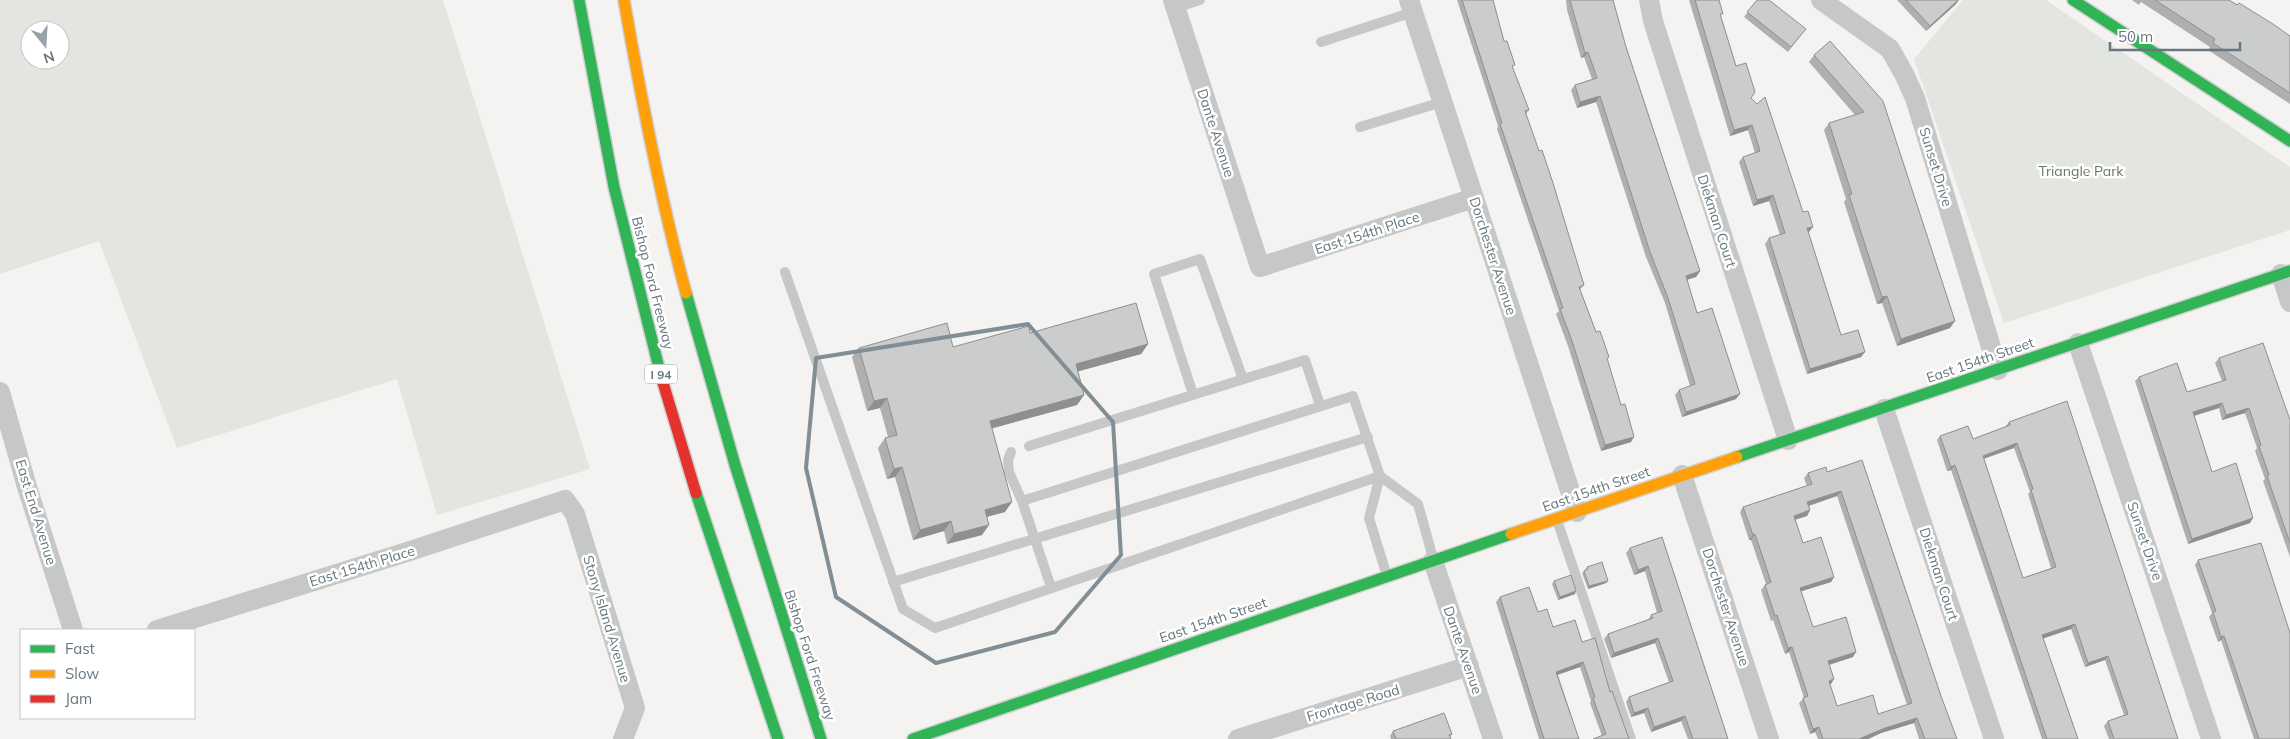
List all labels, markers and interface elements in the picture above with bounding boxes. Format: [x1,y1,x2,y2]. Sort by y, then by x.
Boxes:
north arrow [20,20,70,70]
scale bar [2110,20,2240,52]
text: 50 m [2118,27,2153,46]
text: N [41,47,57,68]
street label: Dante Avenue [1193,86,1239,180]
street label: Sunset Drive [1915,125,1957,209]
park label: Triangle Park [2039,162,2124,180]
street label: Diekman Court [1694,172,1741,270]
street label: Dorchester Avenue [1465,195,1521,317]
street label: East 154th Place [1312,208,1422,258]
street label: Bishop Ford Freeway [628,215,678,352]
street label: East 154th Street [1924,333,2036,387]
road number: I 94 [645,364,677,384]
street label: East End Avenue [11,457,61,567]
street label: East 154th Street [1540,462,1652,516]
street label: Sunset Drive [2123,499,2167,583]
street label: Diekman Court [1916,525,1963,623]
street label: East 154th Place [307,541,417,591]
street label: Dorchester Avenue [1698,546,1754,668]
street label: Stony Island Avenue [579,553,635,685]
street label: Bishop Ford Freeway [780,587,840,723]
street label: East 154th Street [1157,593,1269,647]
street label: Dante Avenue [1440,604,1486,696]
legend [20,629,195,719]
text: Fast [65,639,95,658]
text: Slow [65,664,99,683]
street label: Frontage Road [1304,680,1402,726]
text: Jam [65,689,92,708]

